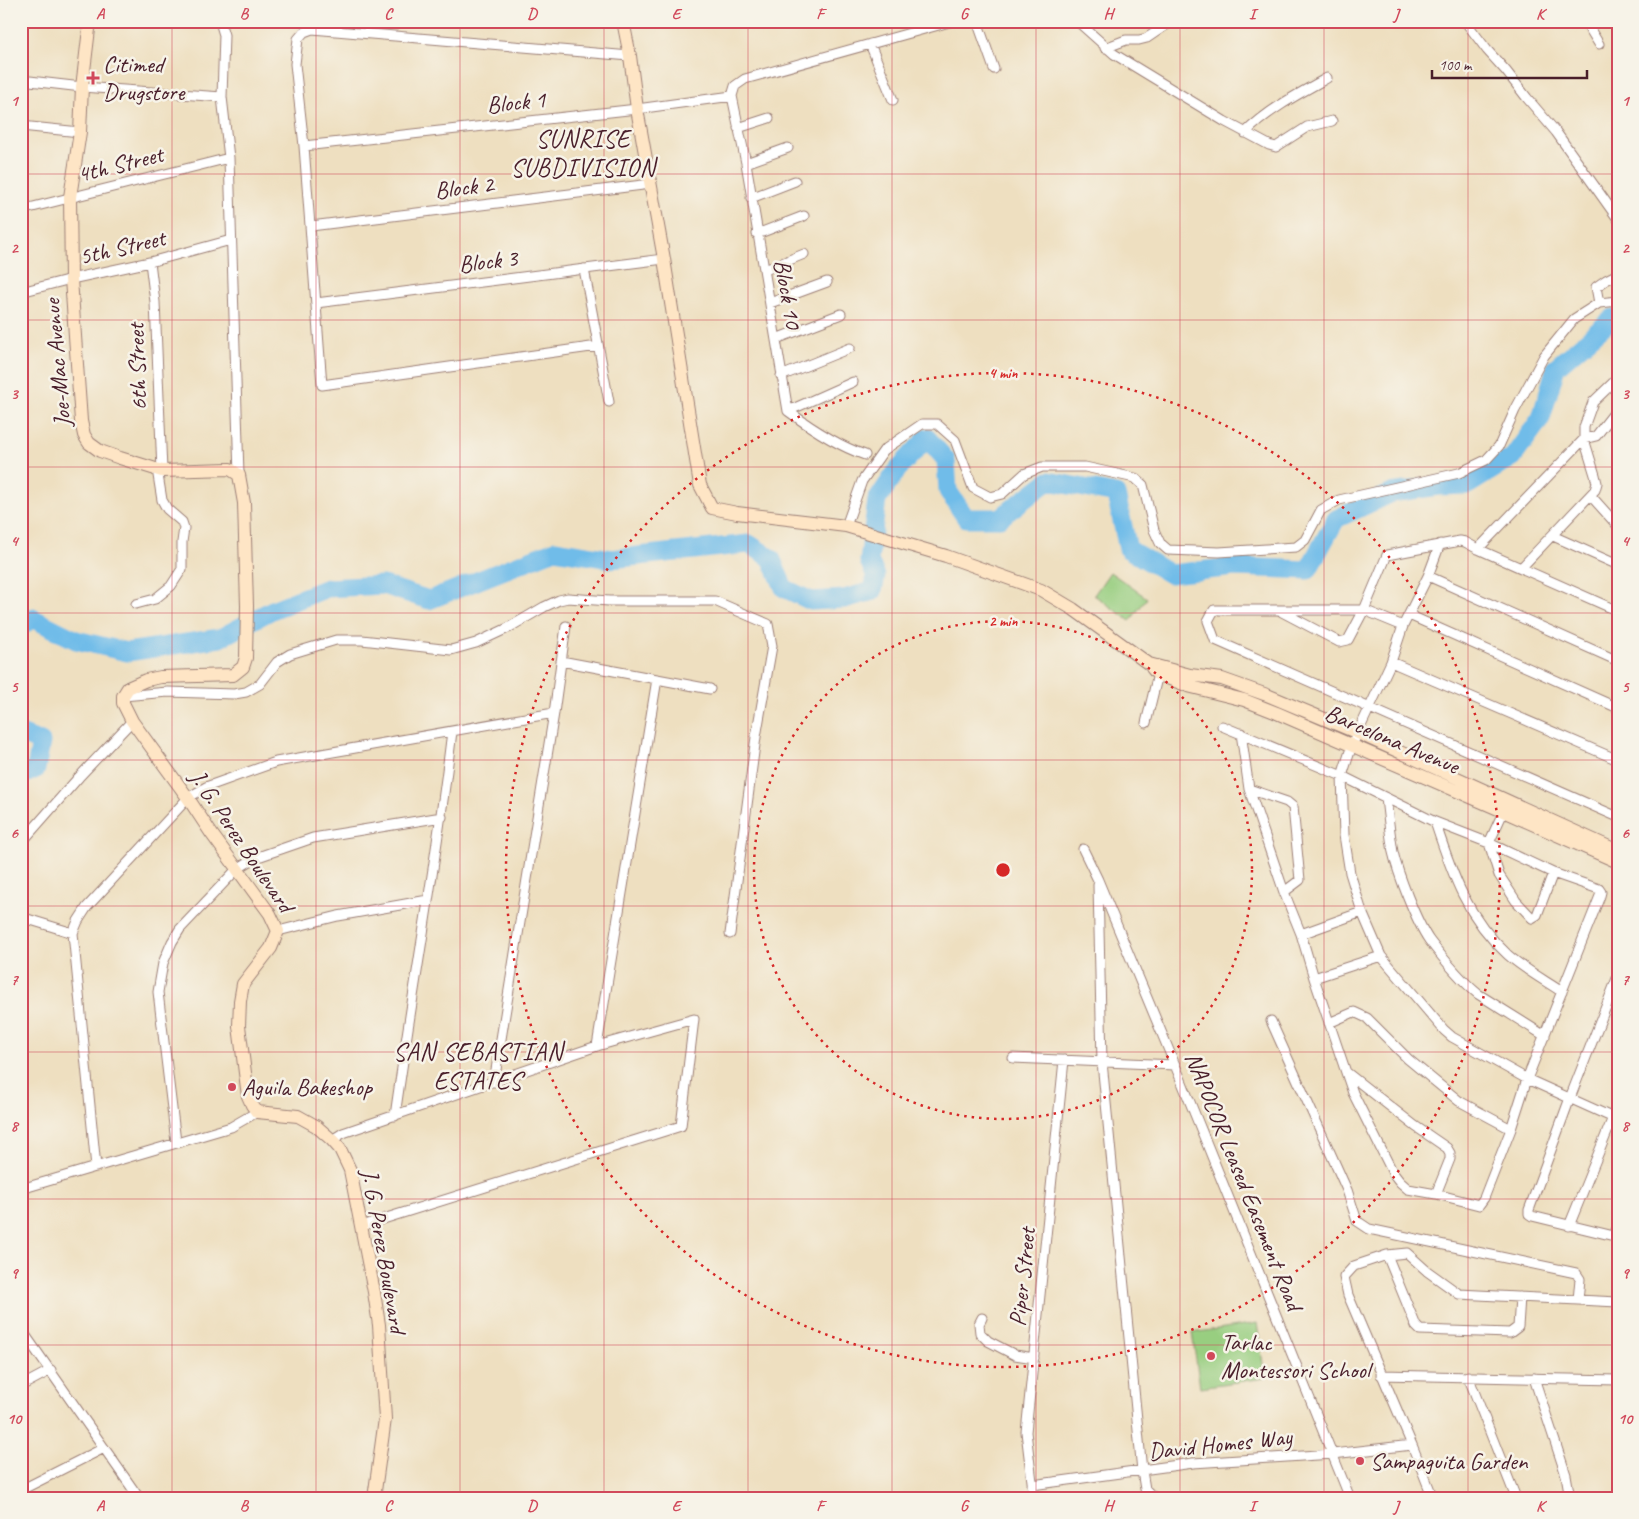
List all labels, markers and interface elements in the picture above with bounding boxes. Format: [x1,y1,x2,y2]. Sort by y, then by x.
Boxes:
text: A [96,4,106,24]
text: B [240,4,250,24]
text: C [384,4,394,24]
text: D [527,4,538,24]
text: E [672,4,683,24]
text: F [816,4,827,24]
text: G [960,4,970,24]
text: H [1103,4,1115,24]
text: I [1249,4,1259,24]
text: J [1392,4,1401,24]
text: K [1536,4,1548,24]
scale bar [1432,48,1586,80]
place label: Citimed Drugstore [103,49,186,107]
text: 100 m [1439,56,1473,75]
marker: Citimed Drugstore [87,72,99,84]
street label: Block 1 [485,84,548,120]
text: 1 [10,91,19,111]
text: 1 [1621,91,1630,111]
district label: SUNRISE SUBDIVISION [510,123,659,184]
street label: 4th Street [74,138,168,189]
street label: Block 2 [433,168,497,205]
street label: 5th Street [76,222,170,271]
text: 2 [10,238,19,258]
text: 2 [1621,238,1630,258]
street label: Block 3 [457,242,521,279]
street label: Block 10 [767,257,809,333]
street label: Joe-Mac Avenue [36,295,78,429]
street label: 6th Street [120,321,154,411]
text: 4 min [989,364,1018,383]
text: 3 [10,384,19,404]
text: 3 [1621,384,1630,404]
text: 4 [10,531,19,551]
text: 4 [1621,531,1630,551]
text: 2 min [989,612,1018,631]
text: 5 [11,677,20,697]
text: 5 [1622,677,1631,697]
street label: Barcelona Avenue [1320,697,1466,782]
street label: J. G. Perez Boulevard [183,763,303,921]
text: 6 [10,823,19,843]
text: 6 [1621,823,1630,843]
centre of rings [994,861,1012,879]
text: 7 [10,970,19,990]
text: 7 [1621,970,1630,990]
district label: SAN SEBASTIAN ESTATES [393,1036,566,1097]
street label: NAPOCOR Leased Easement Road [1178,1048,1311,1318]
place label: Aguila Bakeshop [242,1072,374,1102]
marker: Aguila Bakeshop [226,1081,238,1093]
text: 8 [10,1116,19,1136]
text: 8 [1621,1116,1630,1136]
street label: J. G. Perez Boulevard [355,1166,414,1339]
street label: Piper Street [1002,1224,1042,1328]
text: 9 [10,1263,19,1283]
text: 9 [1621,1263,1630,1283]
place label: Tarlac Montessori School [1221,1327,1374,1385]
marker: Tarlac Montessori School [1205,1350,1217,1362]
text: 10 [7,1409,23,1429]
text: 10 [1618,1409,1634,1429]
street label: David Homes Way [1147,1421,1295,1466]
place label: Sampaguita Garden [1370,1446,1529,1476]
marker: Sampaguita Garden [1354,1455,1366,1467]
text: A [96,1496,106,1516]
text: B [240,1496,250,1516]
text: C [384,1496,394,1516]
text: D [527,1496,538,1516]
text: E [672,1496,683,1516]
text: F [816,1496,827,1516]
text: G [960,1496,970,1516]
text: H [1103,1496,1115,1516]
text: I [1249,1496,1259,1516]
text: J [1392,1496,1401,1516]
text: K [1536,1496,1548,1516]

